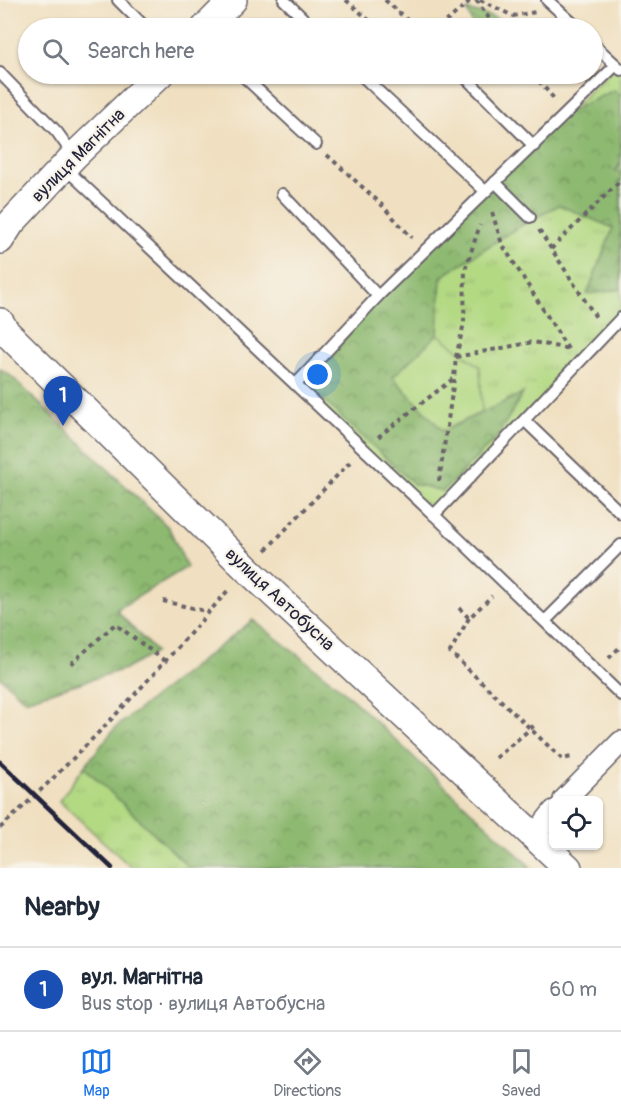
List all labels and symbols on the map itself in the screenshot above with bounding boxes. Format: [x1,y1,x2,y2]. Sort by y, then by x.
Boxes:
street label: вулиця Магнітна [26,103,130,207]
your location [303,360,332,389]
pin: 1 [44,376,82,426]
street label: вулиця Автобусна [220,543,339,656]

